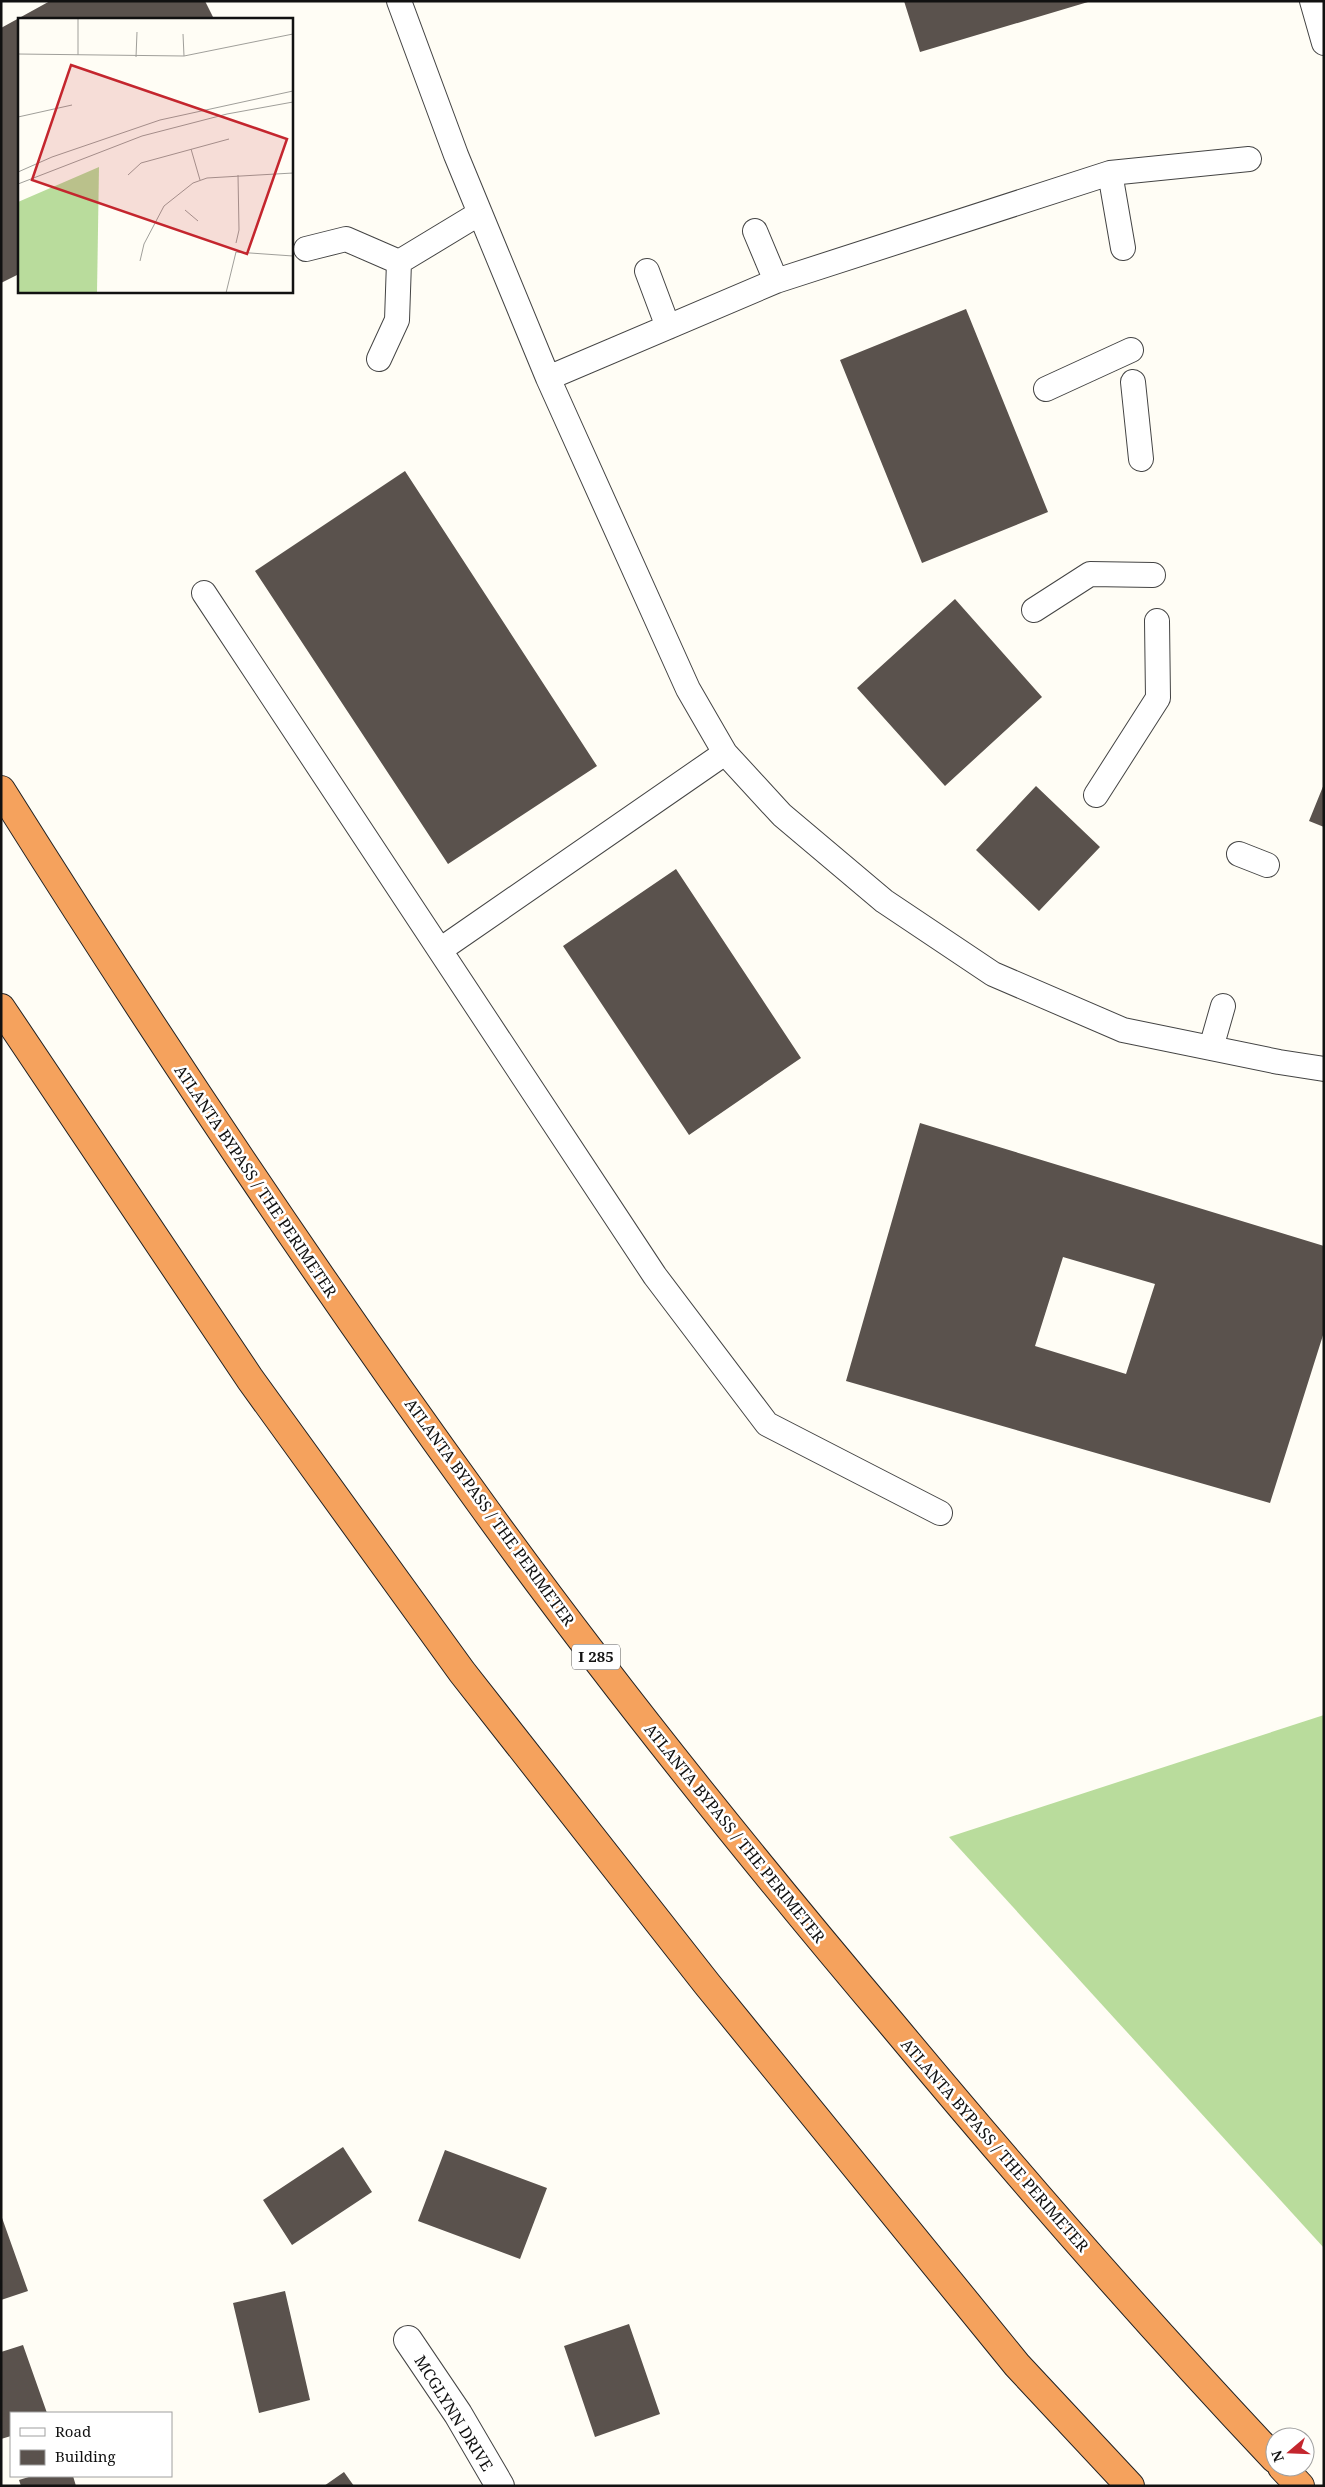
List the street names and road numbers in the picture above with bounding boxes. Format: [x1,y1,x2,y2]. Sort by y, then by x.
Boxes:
street label: ATLANTA BYPASS / THE PERIMETER [170,1060,343,1302]
street label: ATLANTA BYPASS / THE PERIMETER [400,1394,580,1631]
road number: I 285 [572,1644,620,1670]
street label: ATLANTA BYPASS / THE PERIMETER [640,1719,831,1948]
street label: ATLANTA BYPASS / THE PERIMETER [896,2034,1094,2257]
street label: MCGLYNN DRIVE [410,2351,498,2475]

